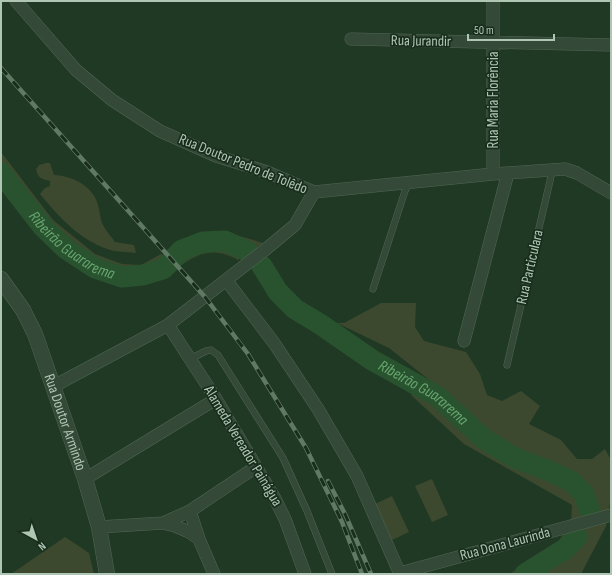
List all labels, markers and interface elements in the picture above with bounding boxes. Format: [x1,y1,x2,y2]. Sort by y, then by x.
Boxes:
scale bar [468,16,554,42]
text: 50 m [474,23,494,38]
street label: Rua Jurandir [391,31,452,51]
street label: Rua Maria Florência [484,51,503,149]
street label: Rua Doutor Pedro de Tolêdo [176,129,310,199]
water label: Ribeirão Guararema [25,207,118,284]
street label: Rua Particulara [512,228,548,306]
water label: Ribeirão Guararema [375,356,472,430]
street label: Rua Doutor Armindo [40,371,91,473]
street label: Alameda Vereador Painágua [199,381,287,510]
north arrow [16,519,56,559]
street label: Rua Dona Laurinda [458,523,552,565]
text: N [36,539,49,553]

